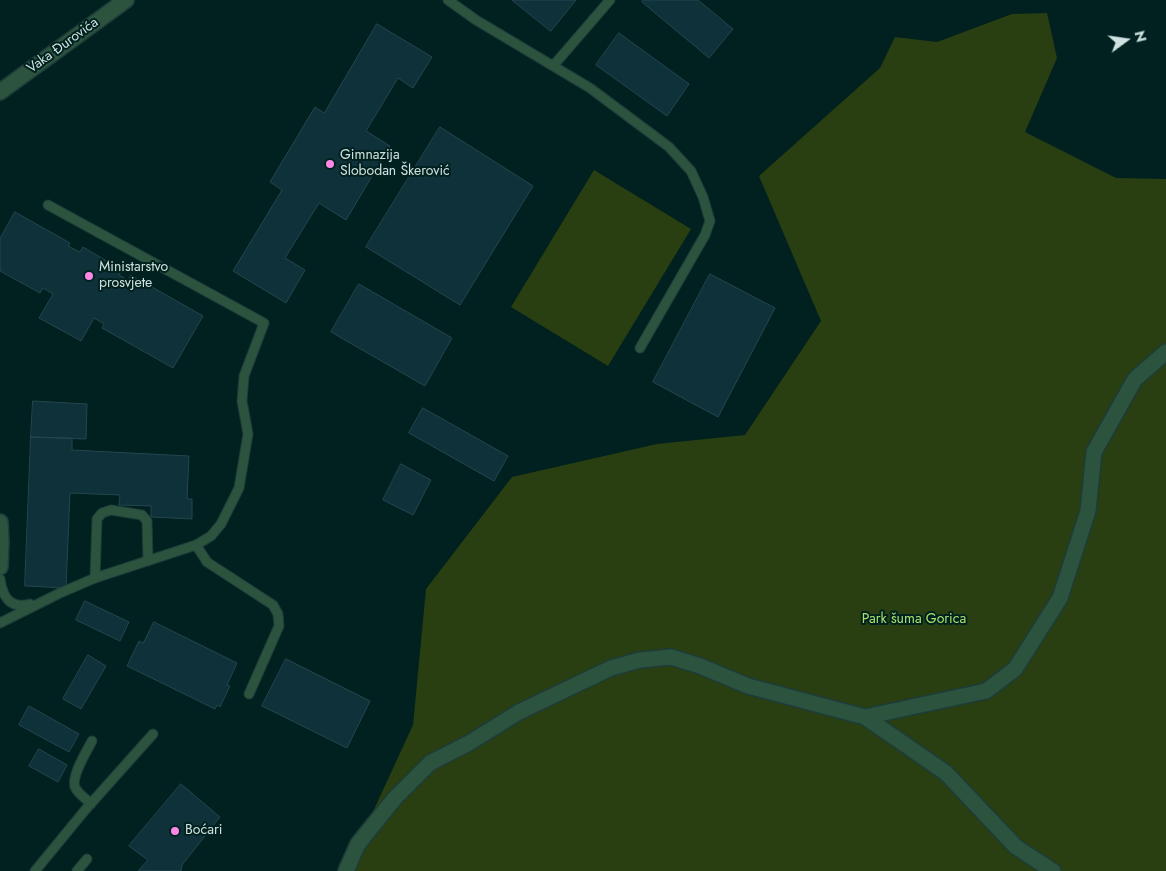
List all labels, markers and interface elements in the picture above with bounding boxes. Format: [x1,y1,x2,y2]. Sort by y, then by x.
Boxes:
street label: Vaka Đurovića [24,15,102,77]
north arrow [1101,15,1151,65]
text: N [1130,29,1152,44]
place label: Gimnazija Slobodan Škerović [340,148,450,180]
marker: Gimnazija Slobodan Škerović [324,158,336,170]
place label: Ministarstvo prosvjete [99,260,168,292]
marker: Ministarstvo prosvjete [83,270,95,282]
park label: Park šuma Gorica [862,612,966,628]
place label: Boćari [185,823,222,839]
marker: Boćari [169,825,181,837]

